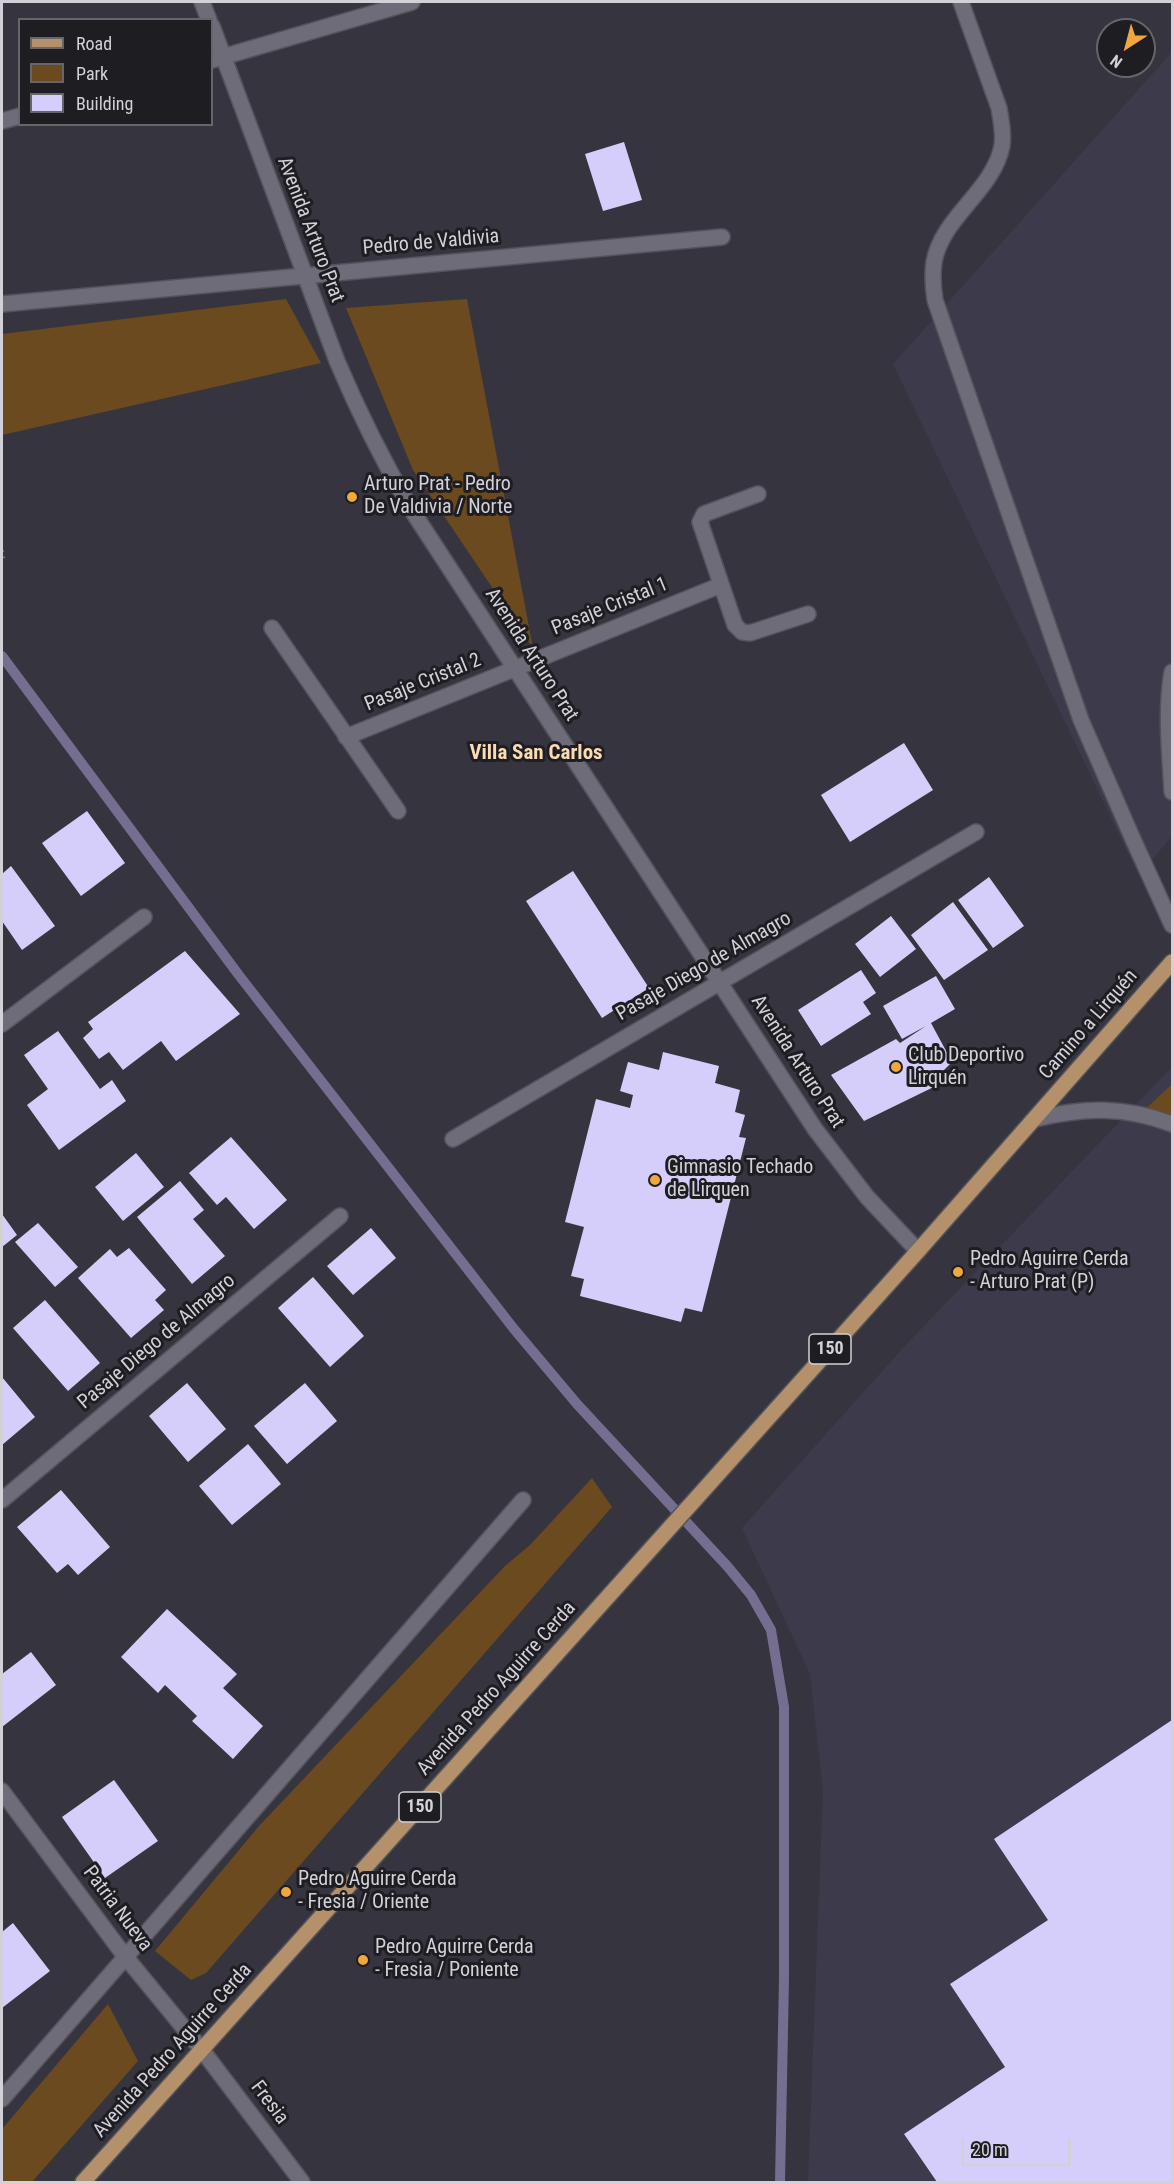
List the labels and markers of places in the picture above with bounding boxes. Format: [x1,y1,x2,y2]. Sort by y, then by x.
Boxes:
place label: Arturo Prat - Pedro De Valdivia / Norte [364,473,512,520]
marker: Arturo Prat - Pedro De Valdivia / Norte [345,490,359,504]
place label: Club Deportivo Lirquén [908,1044,1024,1091]
marker: Club Deportivo Lirquén [889,1060,903,1074]
place label: Gimnasio Techado de Lirquen [667,1156,813,1203]
marker: Gimnasio Techado de Lirquen [648,1173,662,1187]
place label: Pedro Aguirre Cerda - Arturo Prat (P) [970,1248,1129,1295]
marker: Pedro Aguirre Cerda - Arturo Prat (P) [951,1265,965,1279]
place label: Pedro Aguirre Cerda - Fresia / Oriente [298,1868,457,1915]
marker: Pedro Aguirre Cerda - Fresia / Oriente [279,1885,293,1899]
place label: Pedro Aguirre Cerda - Fresia / Poniente [375,1936,534,1983]
marker: Pedro Aguirre Cerda - Fresia / Poniente [356,1953,370,1967]

